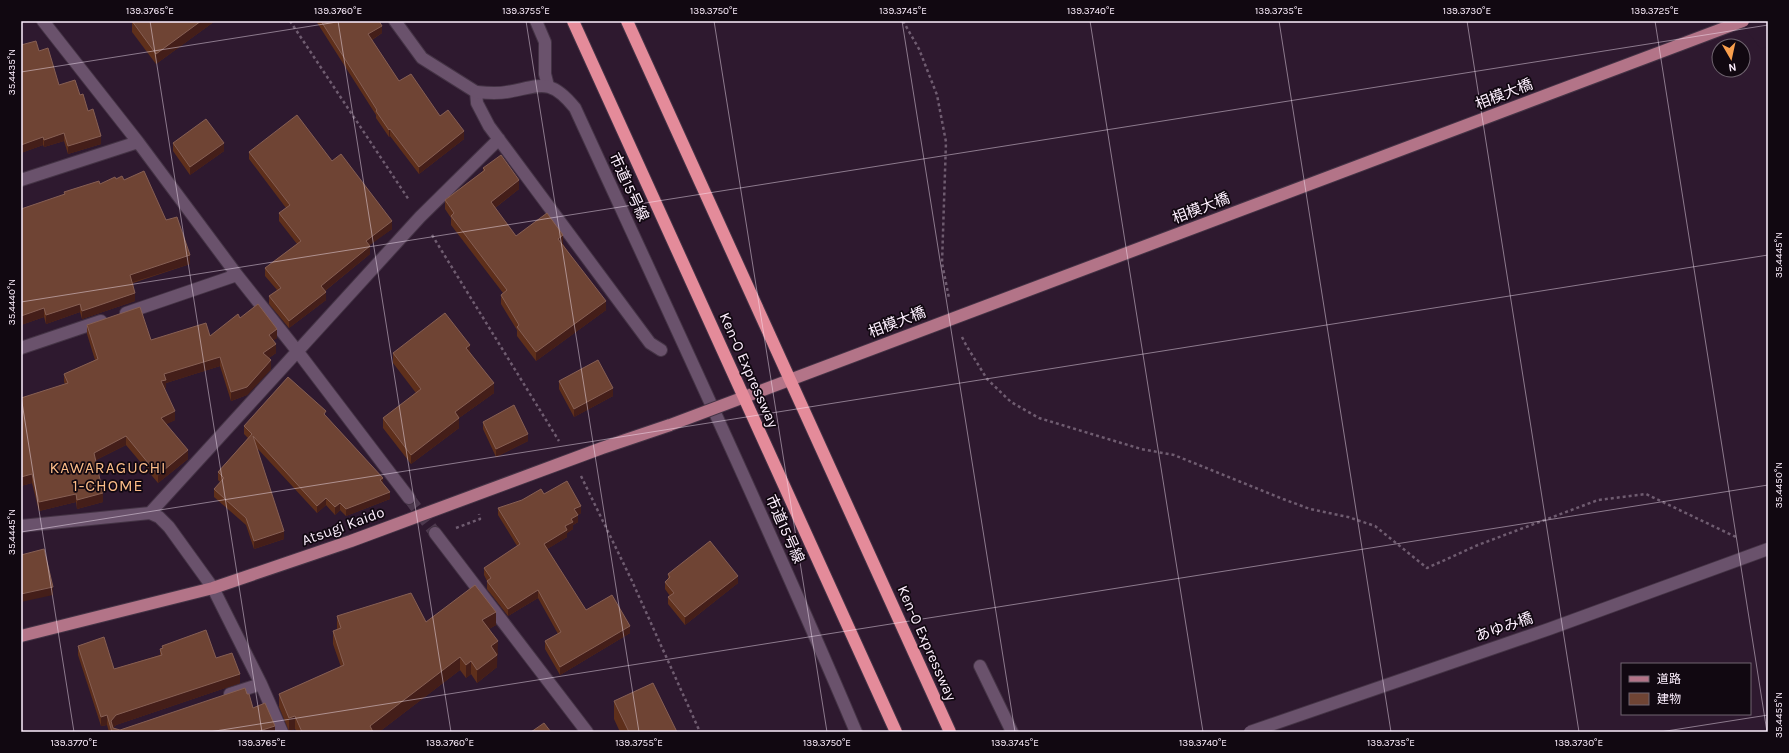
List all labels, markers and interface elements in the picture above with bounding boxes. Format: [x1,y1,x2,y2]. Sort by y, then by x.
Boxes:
text: 139.3765°E [126,5,174,17]
text: 139.3760°E [314,5,362,17]
text: 139.3755°E [502,5,550,17]
text: 139.3750°E [690,5,738,17]
text: 139.3745°E [879,5,927,17]
text: 139.3740°E [1067,5,1115,17]
text: 139.3735°E [1255,5,1303,17]
text: 139.3730°E [1443,5,1491,17]
text: 139.3725°E [1631,5,1679,17]
north arrow [1711,38,1751,78]
text: 35.4435°N [6,49,18,95]
text: N [1728,60,1737,74]
street label: 相模大橋 [1473,75,1535,113]
street label: 市道15号線 [605,150,653,224]
street label: 相模大橋 [1170,189,1232,227]
text: 35.4445°N [1773,232,1785,278]
text: 35.4440°N [6,279,18,325]
street label: 相模大橋 [866,303,928,341]
street label: Ken-O Expressway [716,310,782,430]
district label: KAWARAGUCHI 1-CHOME [49,458,167,495]
text: 35.4450°N [1773,462,1785,508]
street label: 市道15号線 [762,492,808,566]
street label: Atsugi Kaido [299,503,387,549]
text: 35.4445°N [6,509,18,555]
street label: Ken-O Expressway [894,583,960,703]
street label: あゆみ橋 [1473,609,1535,645]
legend [1621,663,1751,715]
text: 道路 [1657,672,1681,686]
text: 建物 [1657,692,1681,706]
text: 35.4455°N [1773,692,1785,738]
text: 139.3770°E [50,737,98,749]
text: 139.3765°E [238,737,286,749]
text: 139.3760°E [426,737,474,749]
text: 139.3755°E [615,737,663,749]
text: 139.3750°E [803,737,851,749]
text: 139.3745°E [991,737,1039,749]
text: 139.3740°E [1179,737,1227,749]
text: 139.3735°E [1367,737,1415,749]
text: 139.3730°E [1555,737,1603,749]

